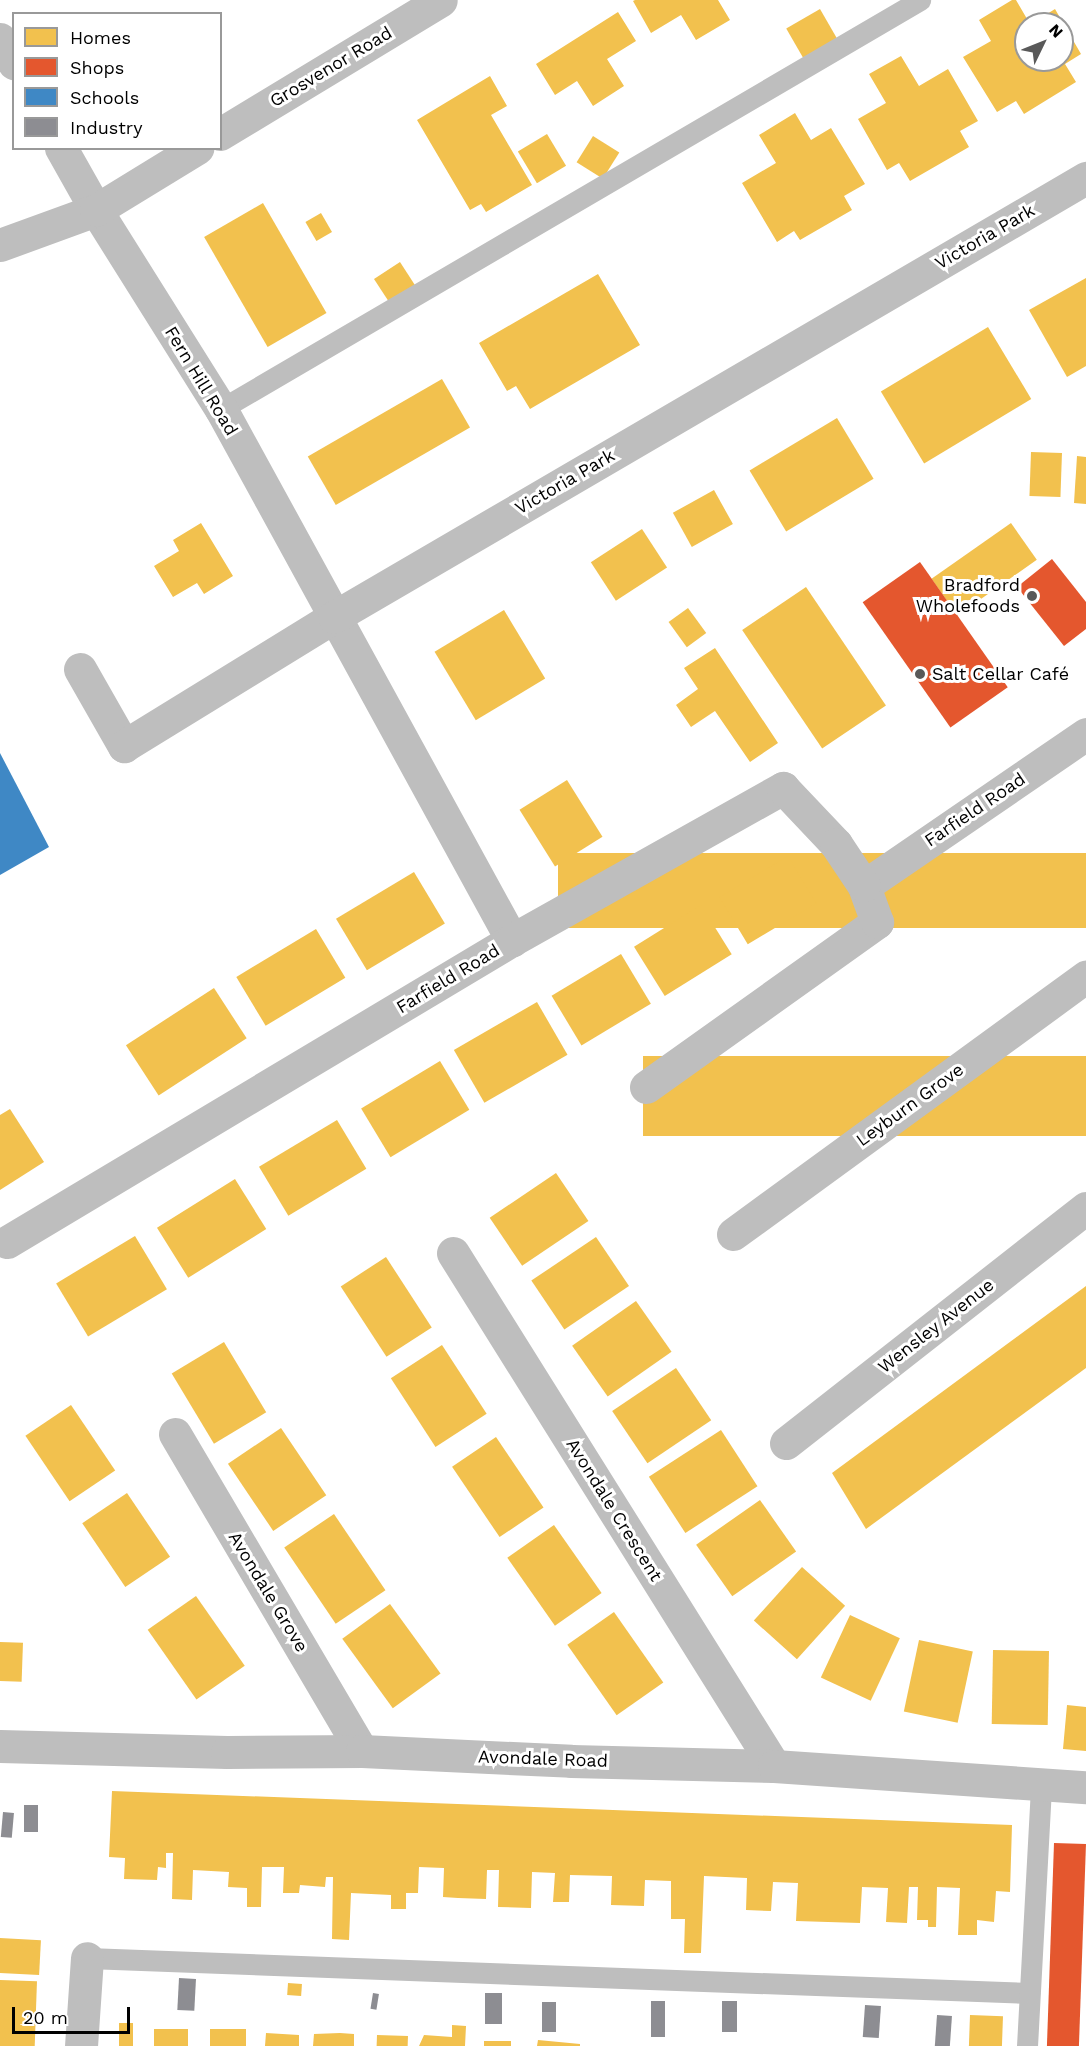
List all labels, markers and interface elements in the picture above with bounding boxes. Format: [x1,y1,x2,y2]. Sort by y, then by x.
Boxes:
legend [12,12,222,150]
north arrow [1014,12,1074,72]
text: N [1045,20,1067,42]
street label: Grosvenor Road [266,22,396,112]
text: Homes [70,27,131,48]
text: Shops [70,57,124,78]
text: Schools [70,87,139,108]
text: Industry [70,117,142,138]
street label: Victoria Park [931,200,1039,274]
street label: Fern Hill Road [160,322,242,440]
street label: Victoria Park [511,445,619,519]
place label: Bradford Wholefoods [916,575,1020,618]
marker: Bradford Wholefoods [1025,589,1039,603]
place label: Salt Cellar Café [932,663,1069,685]
marker: Salt Cellar Café [913,667,927,681]
street label: Farfield Road [921,768,1029,852]
street label: Farfield Road [392,940,504,1018]
street label: Leyburn Grove [852,1059,968,1151]
street label: Wensley Avenue [873,1274,999,1378]
street label: Avondale Crescent [561,1435,667,1585]
street label: Avondale Grove [224,1528,312,1656]
street label: Avondale Road [478,1746,608,1772]
scale bar [15,1995,134,2033]
text: 20 m [23,2007,68,2028]

